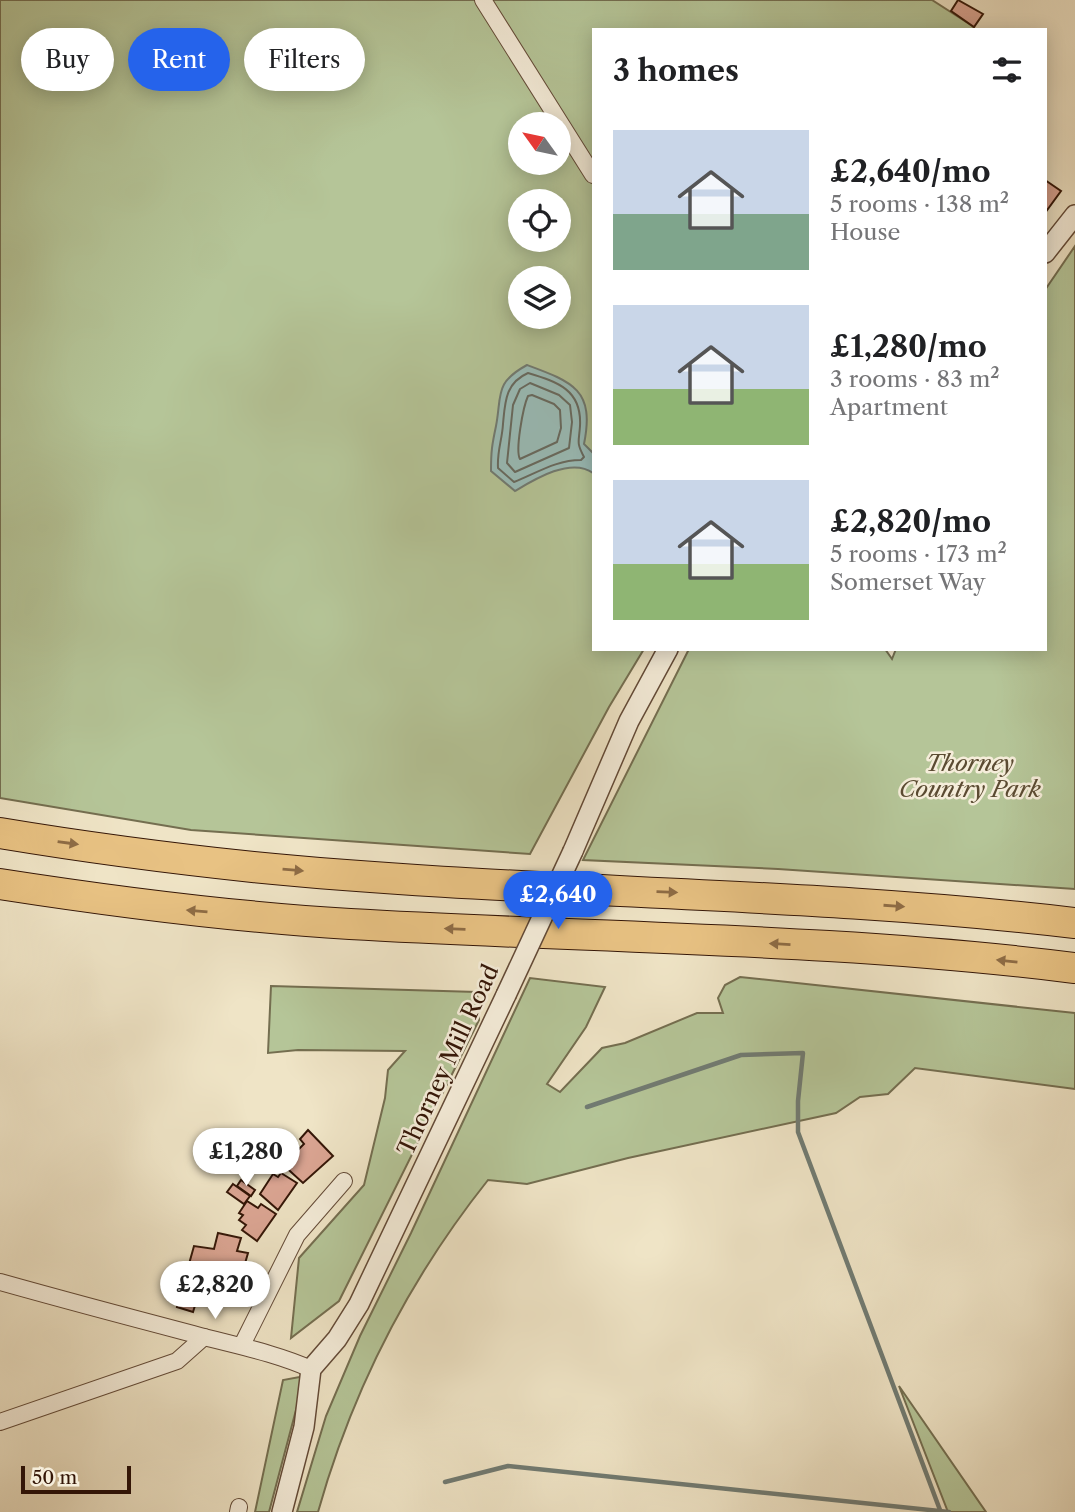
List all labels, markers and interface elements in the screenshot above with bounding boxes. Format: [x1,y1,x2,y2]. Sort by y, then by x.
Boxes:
chip: Buy [21,28,114,91]
chip: Rent [128,28,230,91]
chip: Filters [244,28,365,91]
icon: filters [988,51,1026,89]
text: 3 homes [613,52,739,89]
north arrow [508,112,570,175]
map controls [508,112,571,329]
text: £2,640/mo [830,153,991,190]
icon: home [669,158,753,242]
button: locate [508,189,571,252]
text: 5 rooms · 138 m² [830,190,1009,218]
text: House [830,218,900,246]
button: layers [508,266,571,329]
text: £1,280/mo [830,328,987,365]
icon: home [669,333,753,417]
text: 3 rooms · 83 m² [830,365,1000,393]
text: Apartment [830,393,948,421]
text: £2,820/mo [830,503,991,540]
icon: home [669,508,753,592]
text: 5 rooms · 173 m² [830,540,1007,568]
text: Somerset Way [830,568,986,596]
park label: Thorney Country Park [899,749,1041,803]
one-way arrow [57,838,79,849]
one-way arrow [283,865,305,876]
pin: £2,640 [501,872,615,931]
text: £2,640 [519,880,597,908]
one-way arrow [656,887,678,898]
one-way arrow [884,900,906,911]
one-way arrow [186,905,208,916]
one-way arrow [444,924,466,935]
one-way arrow [769,939,791,950]
one-way arrow [996,955,1018,966]
street label: Thorney Mill Road [392,960,504,1160]
pin: £1,280 [189,1128,303,1188]
text: £1,280 [209,1137,283,1165]
pin: £2,820 [158,1262,272,1321]
text: £2,820 [176,1270,254,1298]
scale bar [21,1463,131,1495]
text: 50 m [32,1466,77,1489]

